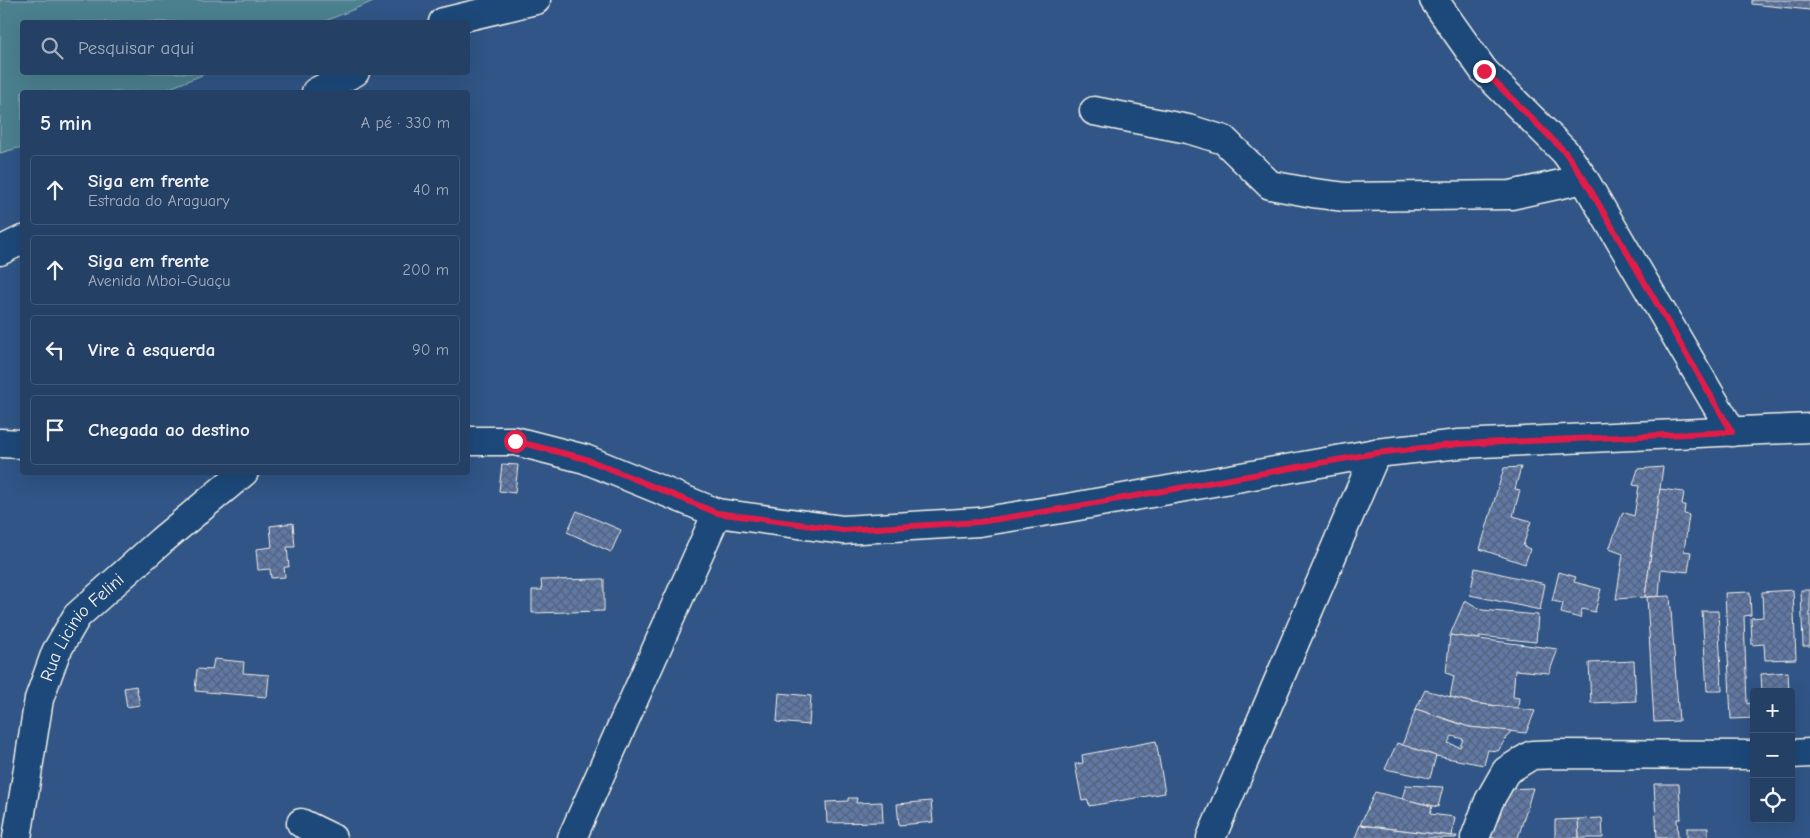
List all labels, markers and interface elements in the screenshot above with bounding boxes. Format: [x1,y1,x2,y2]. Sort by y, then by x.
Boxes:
search box [20,20,470,75]
icon: search [38,34,66,62]
text: Pesquisar aqui [78,37,194,59]
route end [1473,60,1496,83]
text: 5 min [40,111,92,135]
text: A pé · 330 m [361,114,450,132]
text: Siga em frente [88,170,209,192]
icon: ahead [41,176,69,204]
text: 40 m [413,181,449,199]
text: Estrada do Araguary [88,192,230,210]
text: Siga em frente [88,250,209,272]
icon: ahead [41,256,69,284]
text: 200 m [403,261,449,279]
text: Avenida Mboi-Guaçu [88,272,231,290]
icon: left [41,336,69,364]
text: Vire à esquerda [88,339,215,361]
text: 90 m [412,341,449,359]
icon: arrive [41,416,69,444]
text: Chegada ao destino [88,419,250,441]
route start [504,430,527,453]
street label: Rua Licinio Felini [36,569,129,684]
map controls [1750,688,1795,823]
button: + [1750,688,1795,733]
button: − [1750,733,1795,778]
button: locate [1750,778,1795,823]

